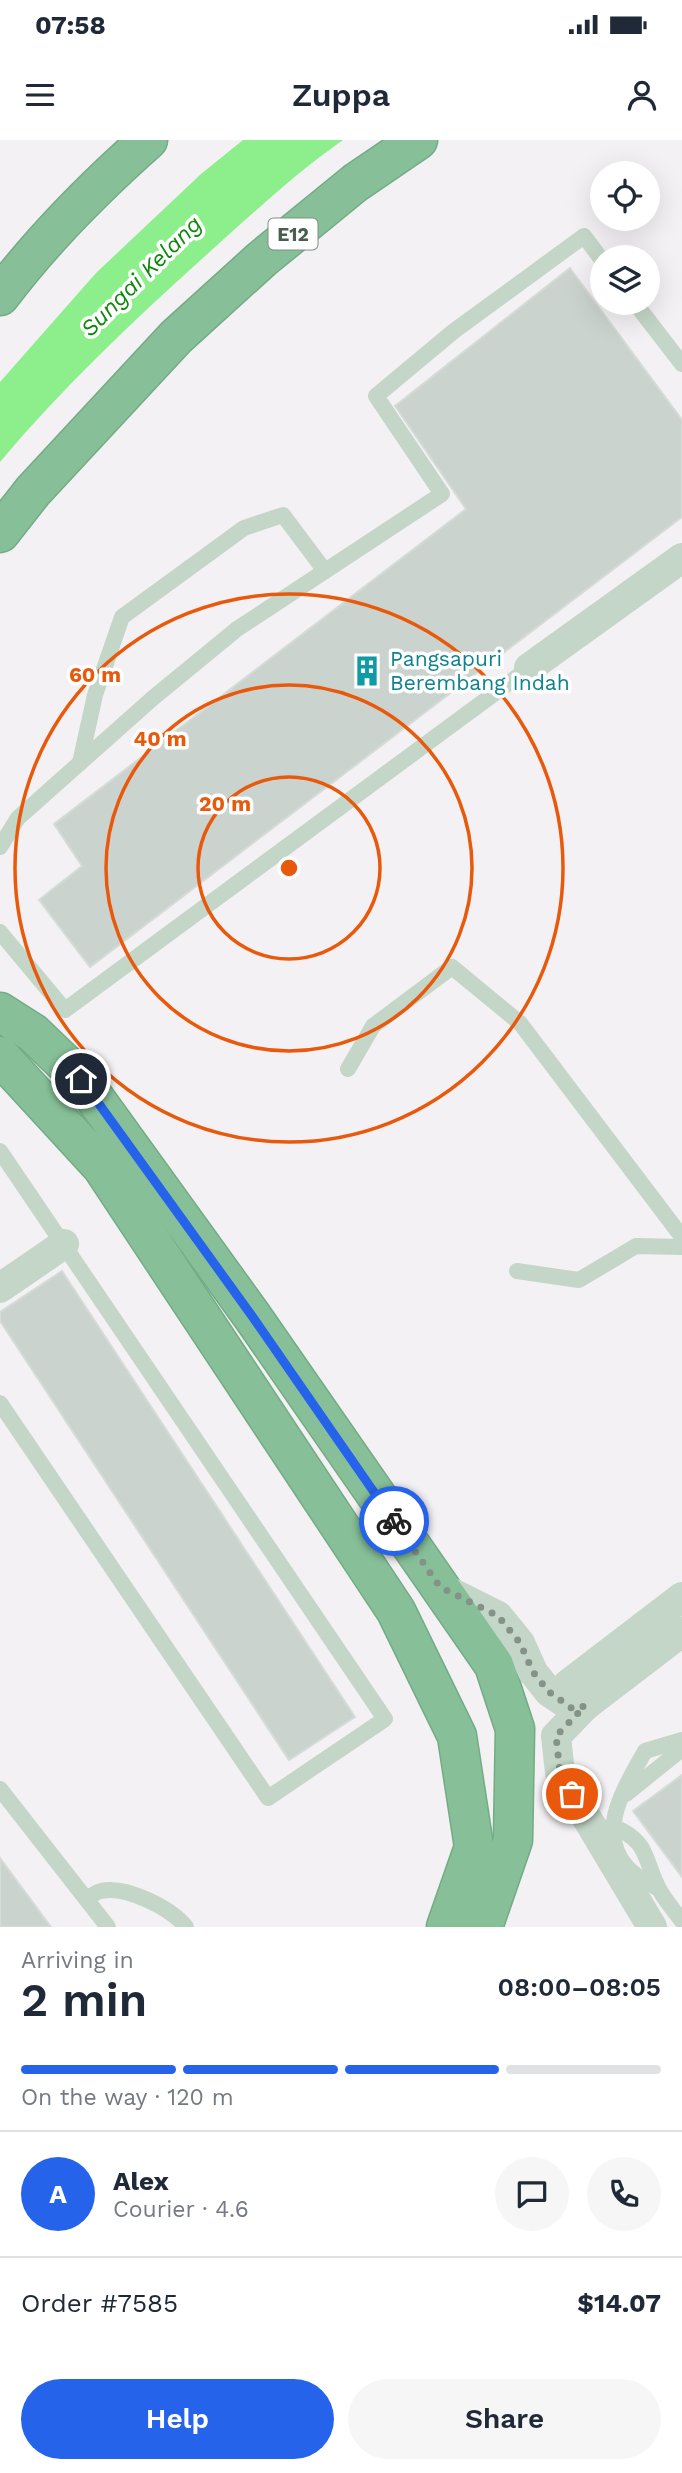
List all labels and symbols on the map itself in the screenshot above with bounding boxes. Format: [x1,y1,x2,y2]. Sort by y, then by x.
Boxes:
water label: Sungai Kelang [75,210,207,342]
road number: E12 [268,218,318,250]
place label: Pangsapuri Berembang Indah [390,646,570,695]
building icon: Pangsapuri Berembang Indah [350,654,384,688]
text: 60 m [69,662,121,687]
text: 40 m [134,726,186,751]
text: 20 m [199,791,251,816]
centre of rings [277,856,301,880]
pin [51,1049,111,1109]
courier [359,1486,429,1556]
pin [542,1764,602,1824]

